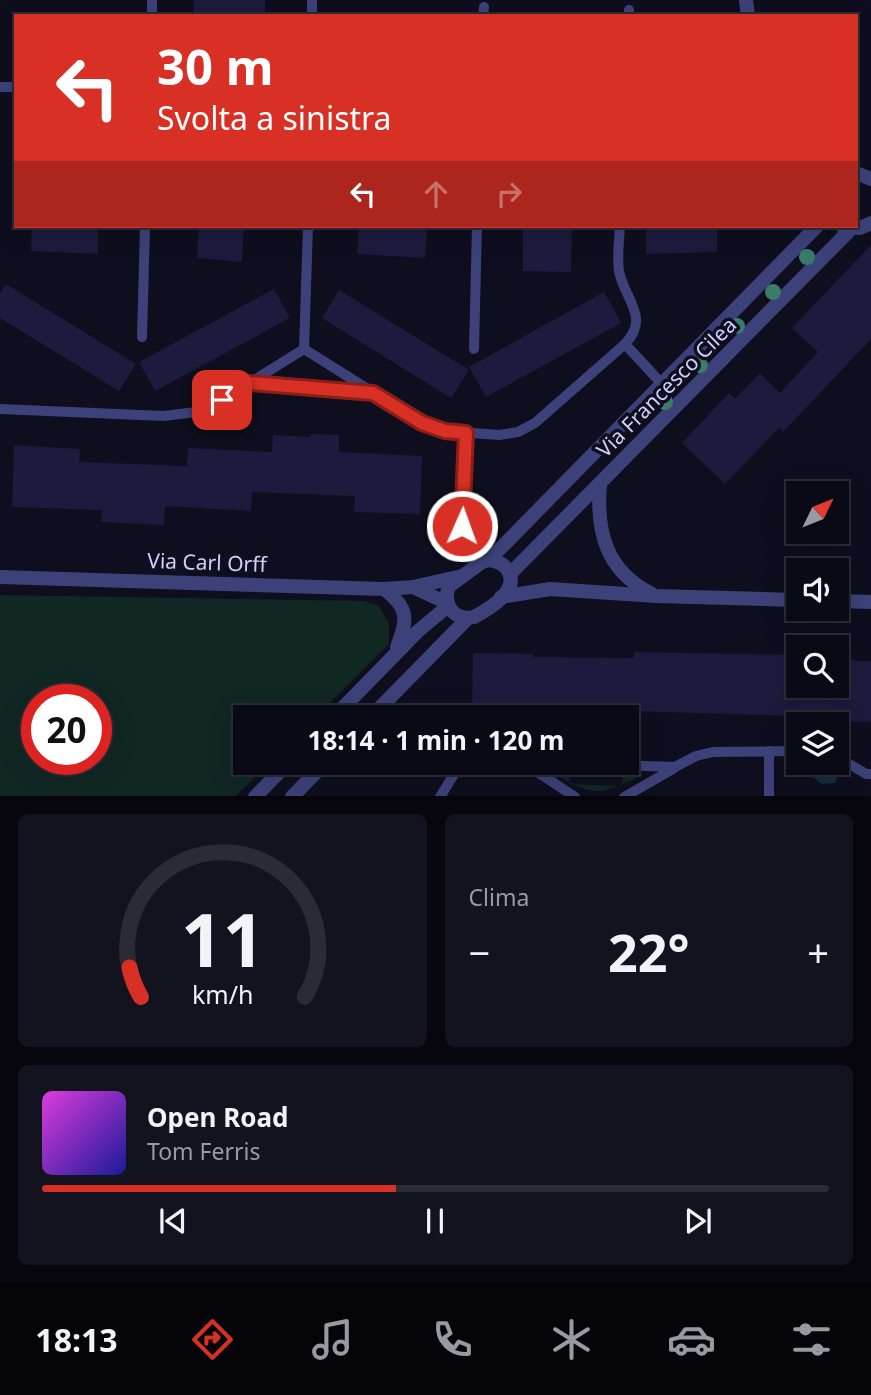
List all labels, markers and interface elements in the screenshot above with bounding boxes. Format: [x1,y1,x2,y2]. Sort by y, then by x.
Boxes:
text: 30 m [157,33,274,99]
icon: left [42,42,133,133]
text: Svolta a sinistra [157,96,392,139]
icon: left [344,175,382,213]
icon: ahead [417,175,455,213]
icon: right [490,175,528,213]
street label: Via Francesco Cilea [590,311,742,463]
pin [192,370,252,430]
icon: arrive [203,381,241,419]
north arrow [786,481,849,544]
map controls [786,481,849,775]
position arrow [425,489,499,563]
street label: Via Carl Orff [147,546,269,578]
button: sound [786,558,849,621]
button: search [786,635,849,698]
speed limit sign: 20 [21,684,112,775]
button: layers [786,712,849,775]
text: 18:14 · 1 min · 120 m [308,722,564,758]
text: Clima [469,881,529,913]
text: 11 [181,889,264,988]
text: 22° [608,916,690,987]
text: − [469,926,490,978]
text: + [807,926,829,978]
text: km/h [191,976,253,1010]
text: Open Road [147,1099,289,1135]
text: Tom Ferris [147,1135,260,1167]
icon: previous [154,1202,192,1240]
icon: pause [416,1202,454,1240]
icon: next [679,1202,717,1240]
icon: directions [188,1315,237,1364]
icon: music [308,1315,357,1364]
icon: phone [428,1315,477,1364]
icon: climate [547,1315,596,1364]
icon: car [667,1315,716,1364]
icon: filters [787,1315,836,1364]
text: 18:13 [35,1318,118,1361]

